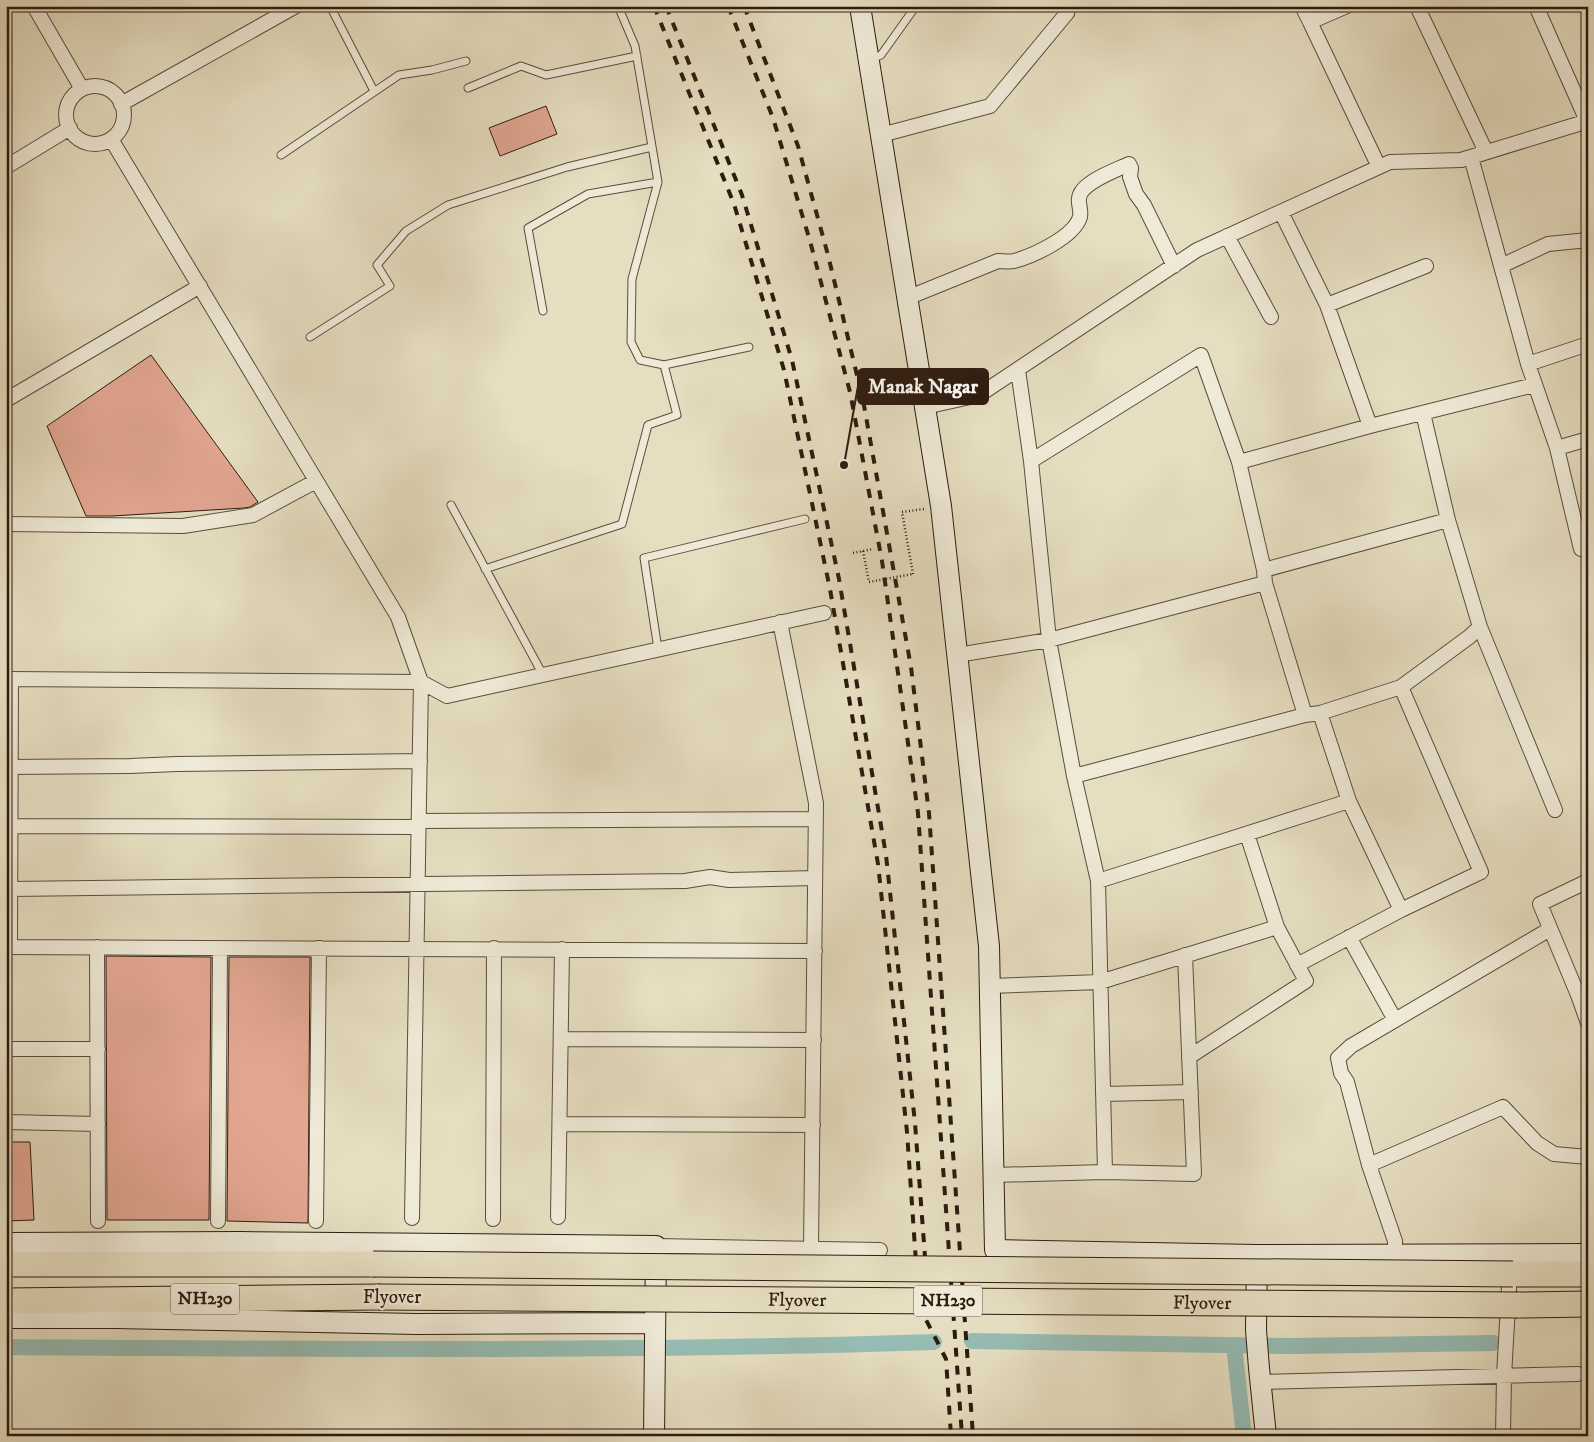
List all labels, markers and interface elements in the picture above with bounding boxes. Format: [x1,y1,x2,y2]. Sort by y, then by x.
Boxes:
callout: Manak Nagar [858,369,988,404]
text: Manak Nagar [868,375,979,400]
road number: NH230 [171,1284,239,1315]
road number: NH230 [914,1285,982,1316]
street label: Flyover [363,1286,421,1309]
street label: Flyover [768,1288,826,1312]
street label: Flyover [1173,1291,1231,1314]

